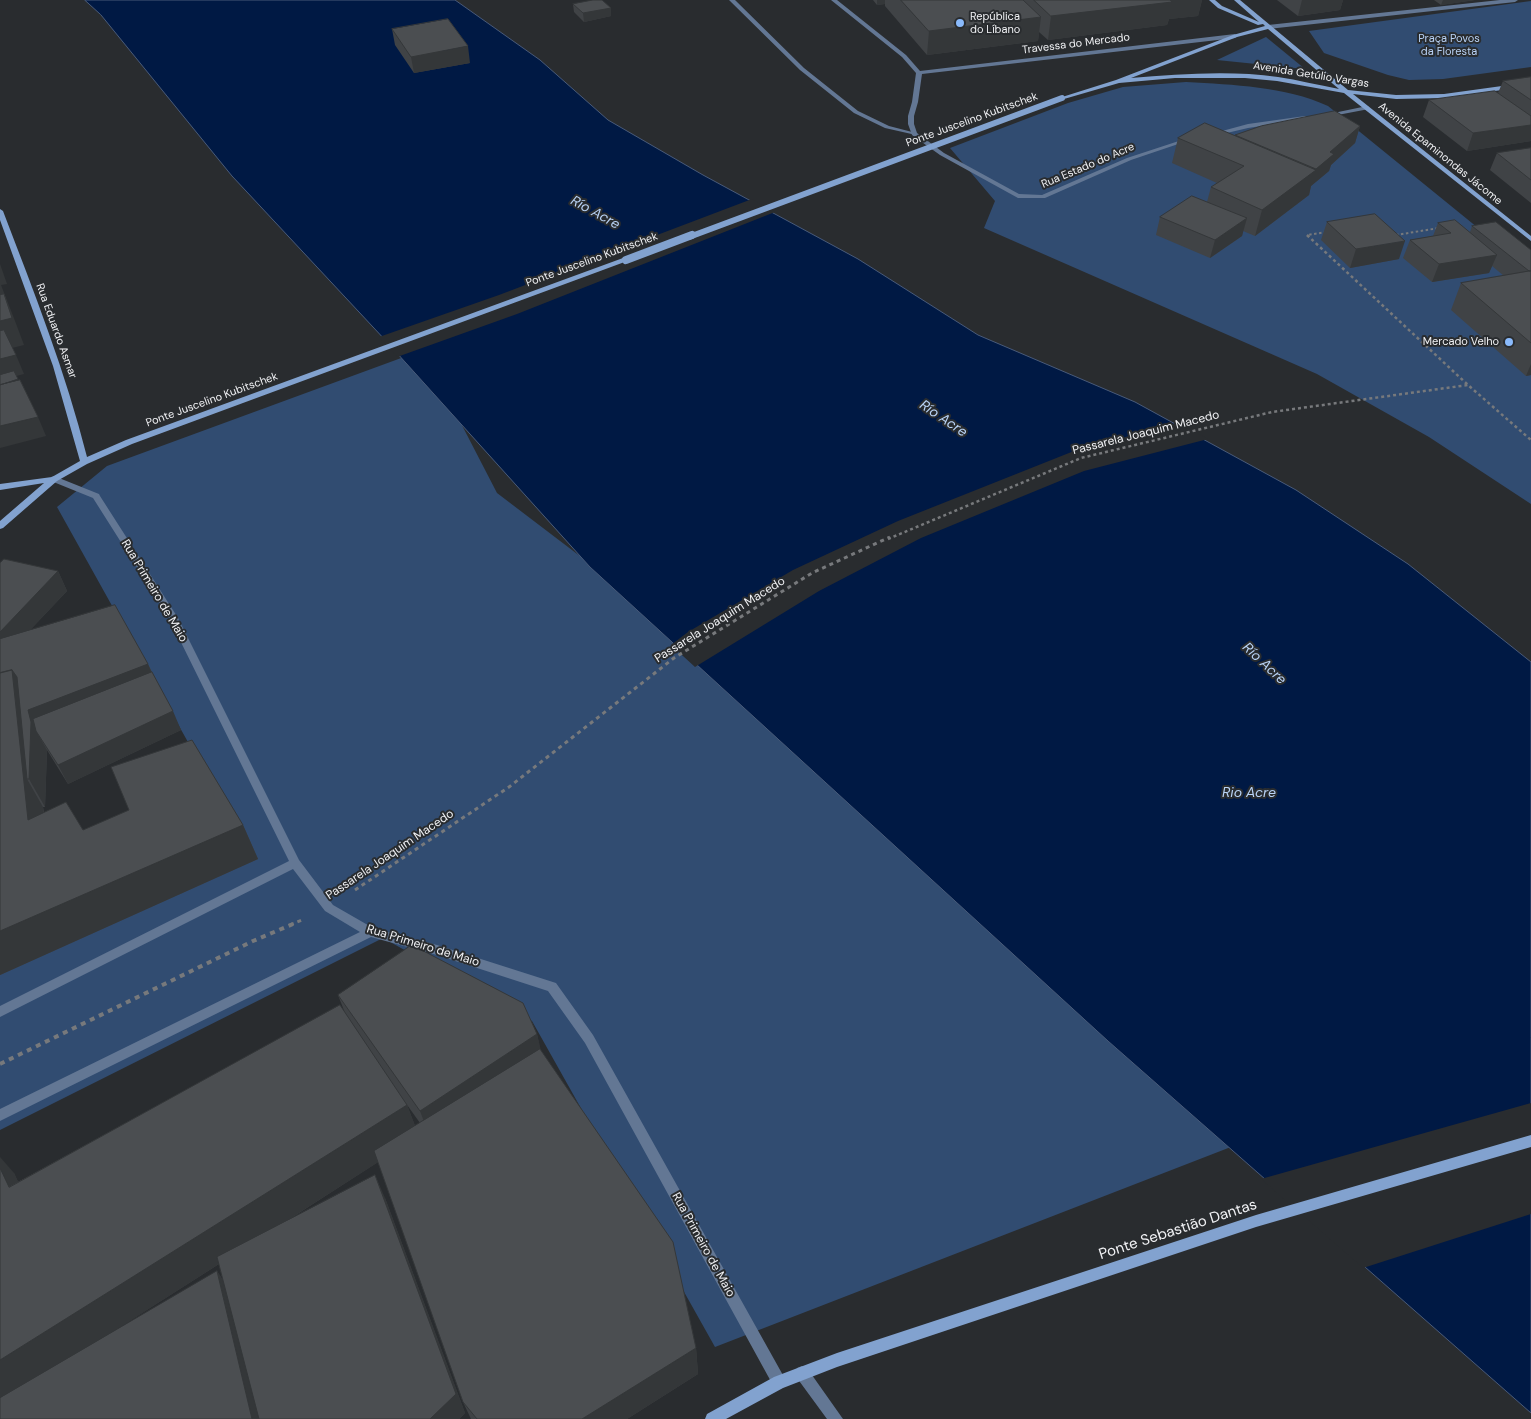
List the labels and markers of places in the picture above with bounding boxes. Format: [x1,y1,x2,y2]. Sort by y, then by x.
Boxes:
place label: República do Líbano [970,10,1020,36]
marker: República do Líbano [954,17,966,29]
place label: Mercado Velho [1423,335,1499,349]
marker: Mercado Velho [1503,336,1515,348]

